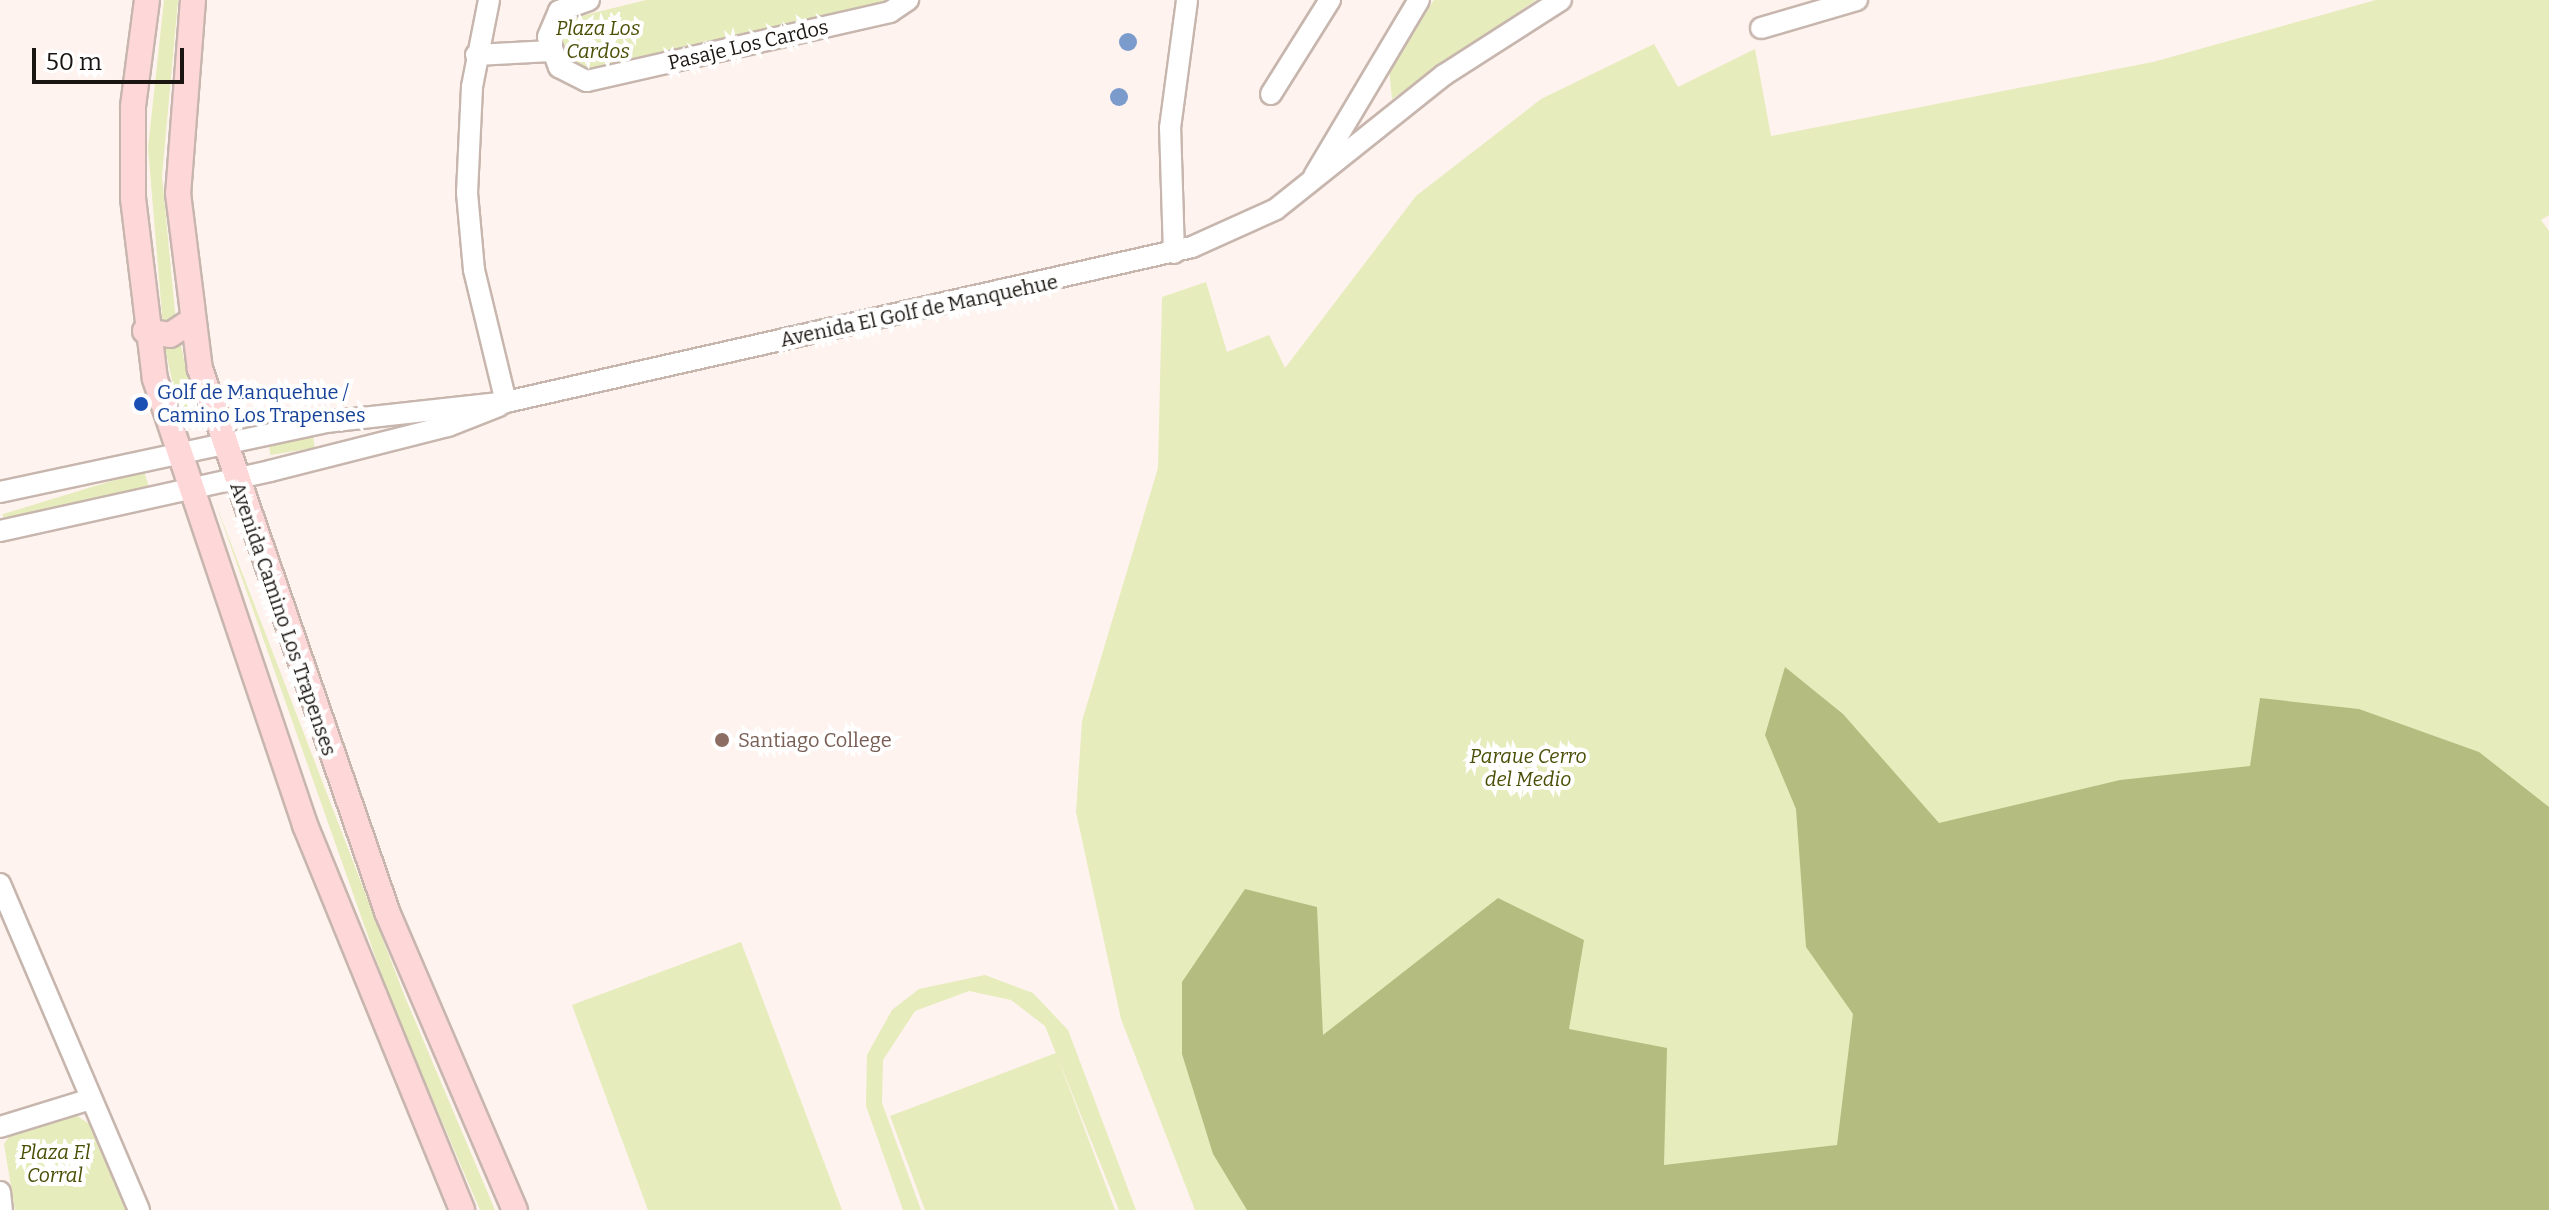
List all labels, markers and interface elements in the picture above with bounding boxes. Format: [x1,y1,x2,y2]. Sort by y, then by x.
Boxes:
street label: Pasaje Los Cardos [666,15,830,75]
park label: Plaza Los Cardos [556,16,640,63]
scale bar [36,32,188,82]
text: 50 m [46,48,102,76]
street label: Avenida El Golf de Manquehue [778,270,1060,352]
place label: Golf de Manquehue / Camino Los Trapenses [157,380,365,427]
marker: Golf de Manquehue / Camino Los Trapenses [132,395,150,413]
street label: Avenida Camino Los Trapenses [225,479,341,759]
place label: Santiago College [738,728,892,752]
marker: Santiago College [713,731,731,749]
park label: Parque Cerro del Medio [1469,744,1587,791]
park label: Plaza El Corral [20,1141,90,1188]

